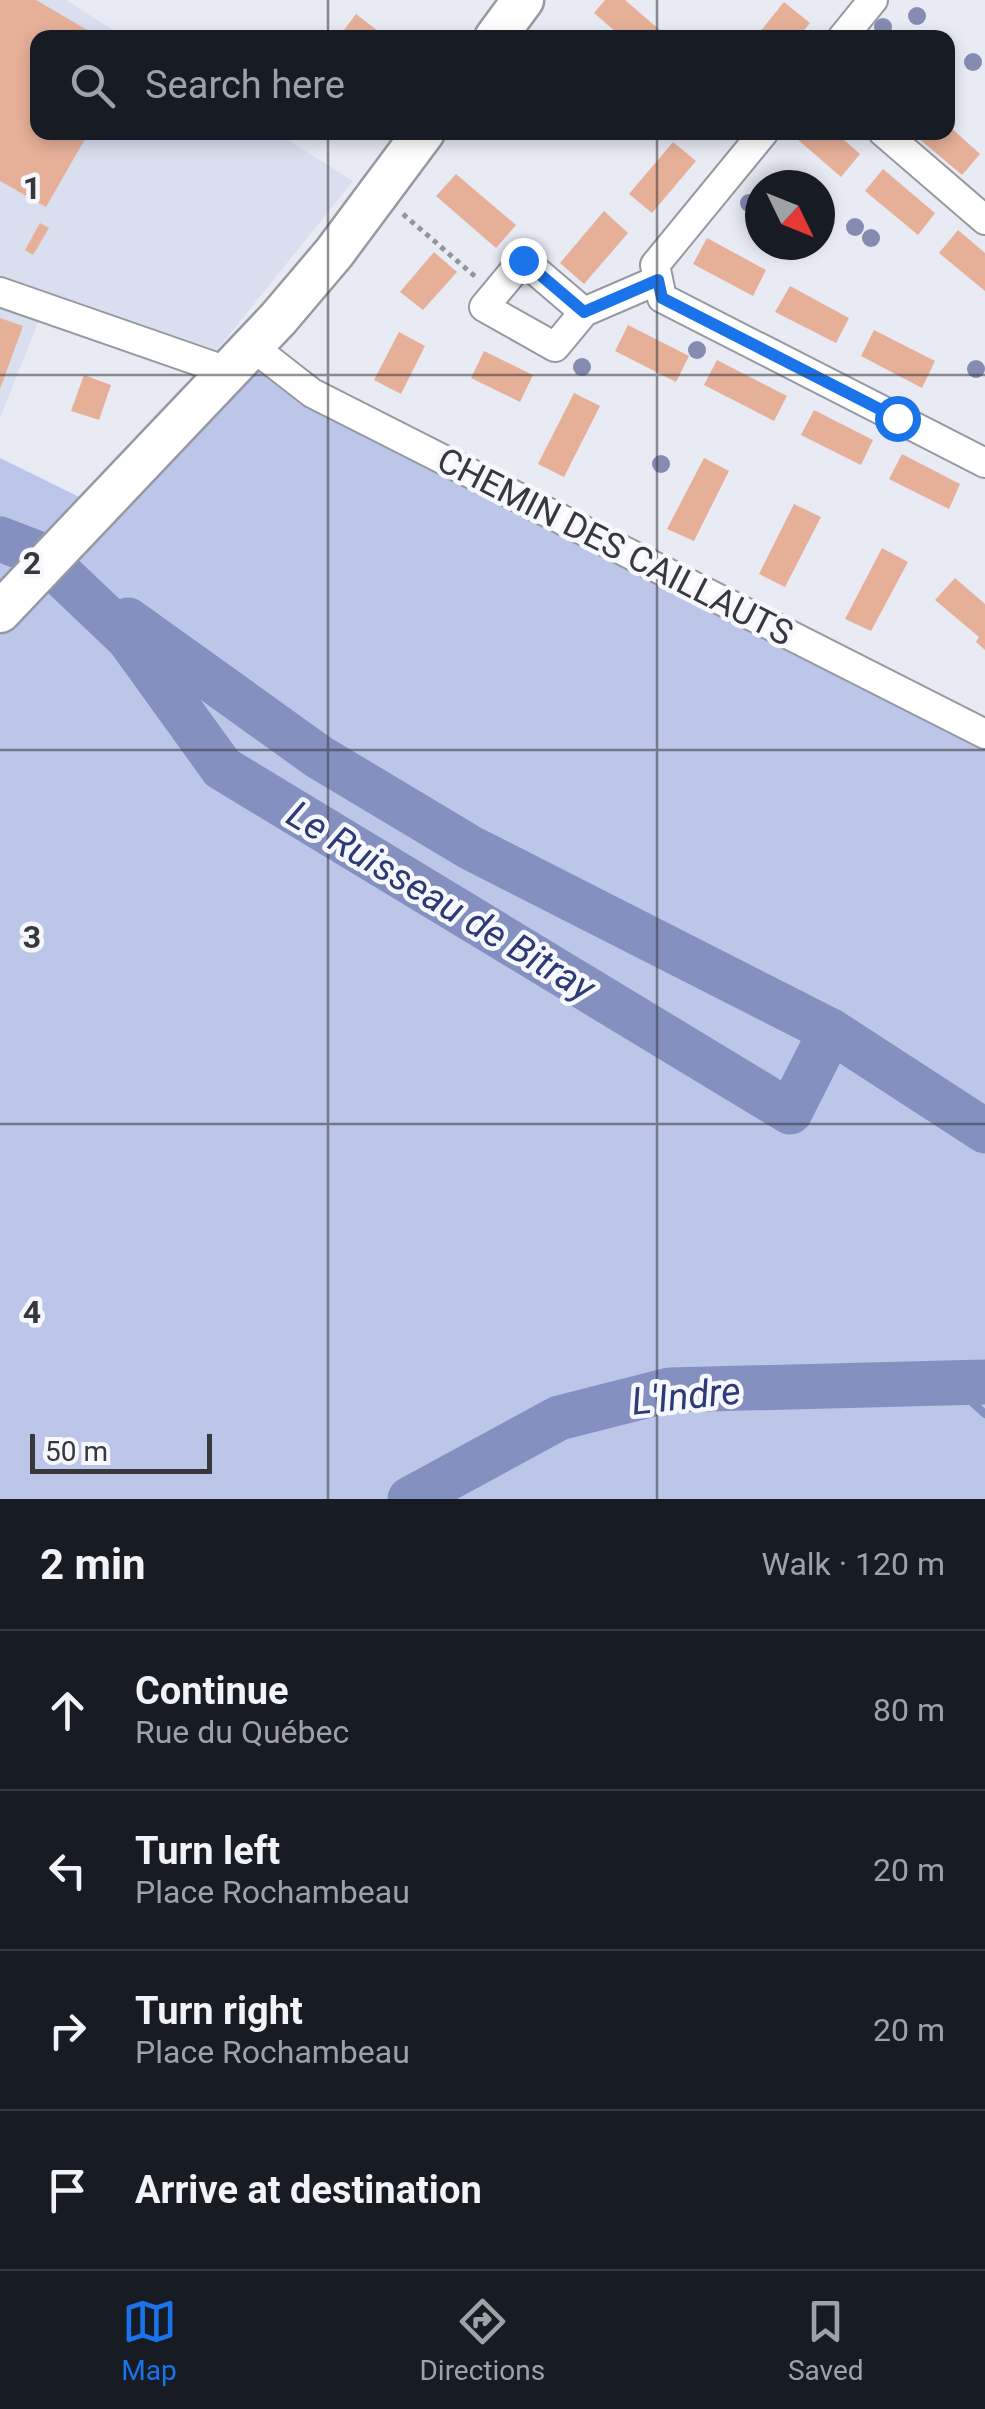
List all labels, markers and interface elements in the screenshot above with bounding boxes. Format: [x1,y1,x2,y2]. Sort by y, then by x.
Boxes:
search box [30,30,955,140]
icon: search [65,58,120,113]
text: Search here [145,63,345,107]
text: 1 [23,169,41,207]
north arrow [745,170,835,260]
route end [501,238,547,284]
route start [875,396,921,442]
street label: CHEMIN DES CAILLAUTS [430,439,800,655]
text: 2 [23,544,41,582]
water label: Le Ruisseau de Bitray [279,792,604,1011]
text: 3 [23,918,41,956]
text: 4 [23,1293,41,1331]
water label: L'Indre [629,1368,743,1424]
scale bar [30,1429,212,1474]
text: 50 m [45,1435,108,1468]
text: 2 min [40,1540,146,1589]
text: Walk · 120 m [762,1545,945,1583]
text: Continue [135,1669,289,1713]
icon: ahead [40,1683,95,1738]
text: 80 m [873,1691,945,1729]
text: Rue du Québec [135,1713,349,1751]
text: Turn left [135,1829,280,1873]
icon: left [40,1843,95,1898]
text: 20 m [873,1851,945,1889]
text: Place Rochambeau [135,1873,410,1911]
text: Turn right [135,1989,303,2033]
icon: right [40,2003,95,2058]
text: 20 m [873,2011,945,2049]
text: Place Rochambeau [135,2033,410,2071]
icon: arrive [40,2163,95,2218]
text: Arrive at destination [135,2168,482,2212]
tab: Map [121,2294,177,2387]
tab: Directions [419,2294,545,2387]
tab: Saved [788,2294,864,2387]

